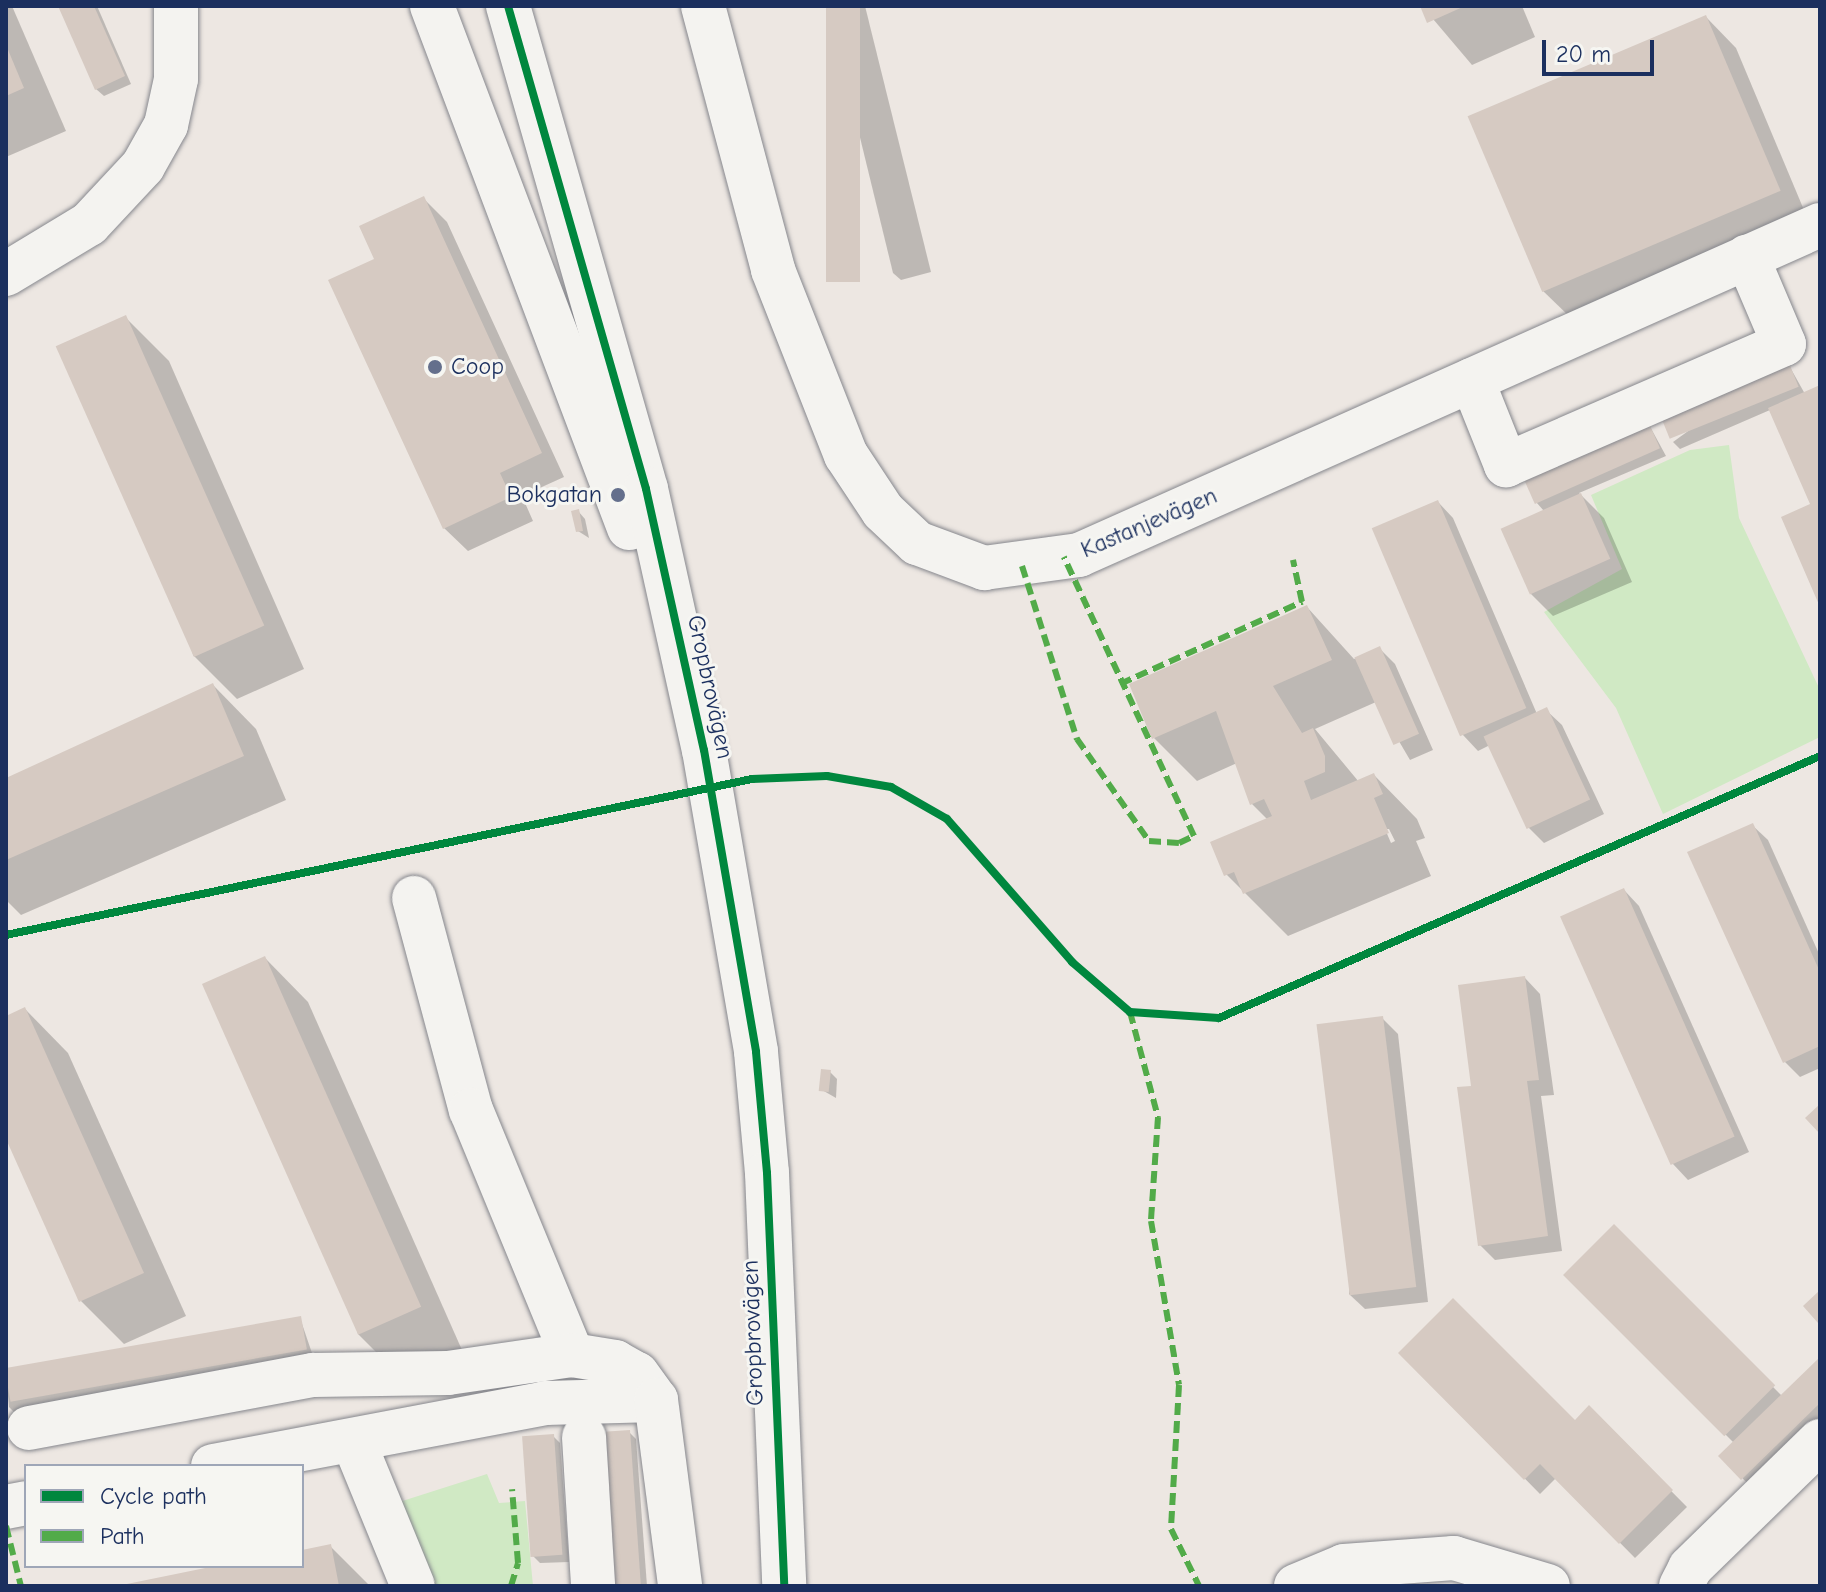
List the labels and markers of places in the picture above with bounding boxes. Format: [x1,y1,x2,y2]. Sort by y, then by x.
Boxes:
place label: Coop [451,353,504,381]
marker: Coop [426,358,444,376]
place label: Bokgatan [506,481,602,509]
marker: Bokgatan [609,486,627,504]

